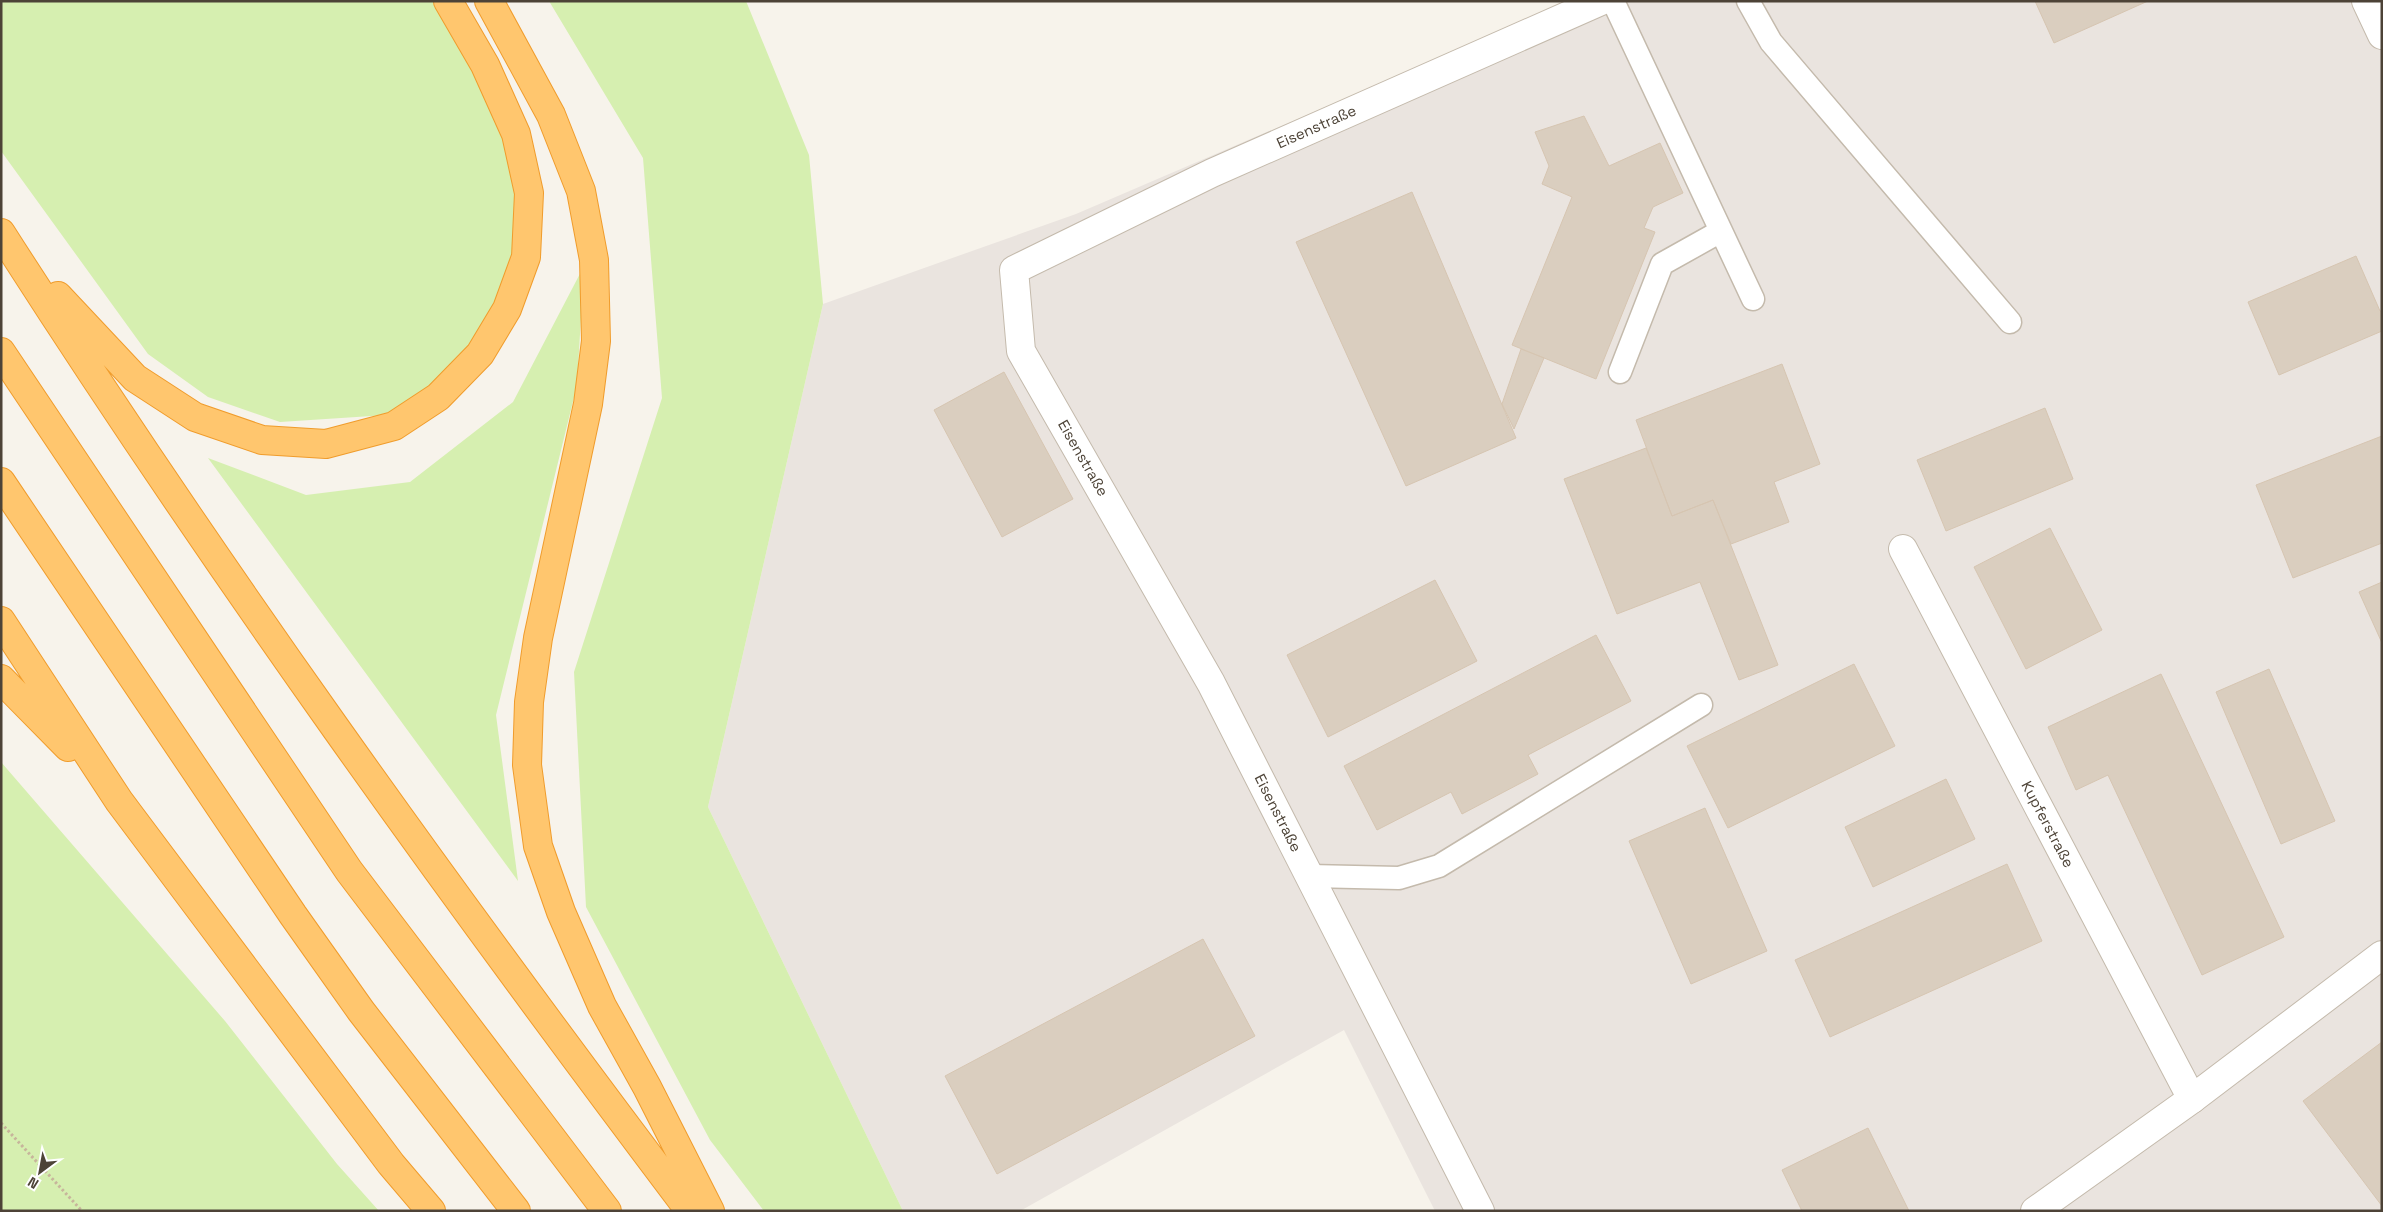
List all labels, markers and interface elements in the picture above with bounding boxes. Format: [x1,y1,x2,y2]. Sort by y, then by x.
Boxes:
street label: Eisenstraße [1273,100,1359,152]
street label: Eisenstraße [1054,416,1113,499]
street label: Eisenstraße [1251,771,1306,855]
street label: Kupferstraße [2018,777,2079,871]
north arrow [15,1147,65,1197]
text: N [24,1173,42,1193]

